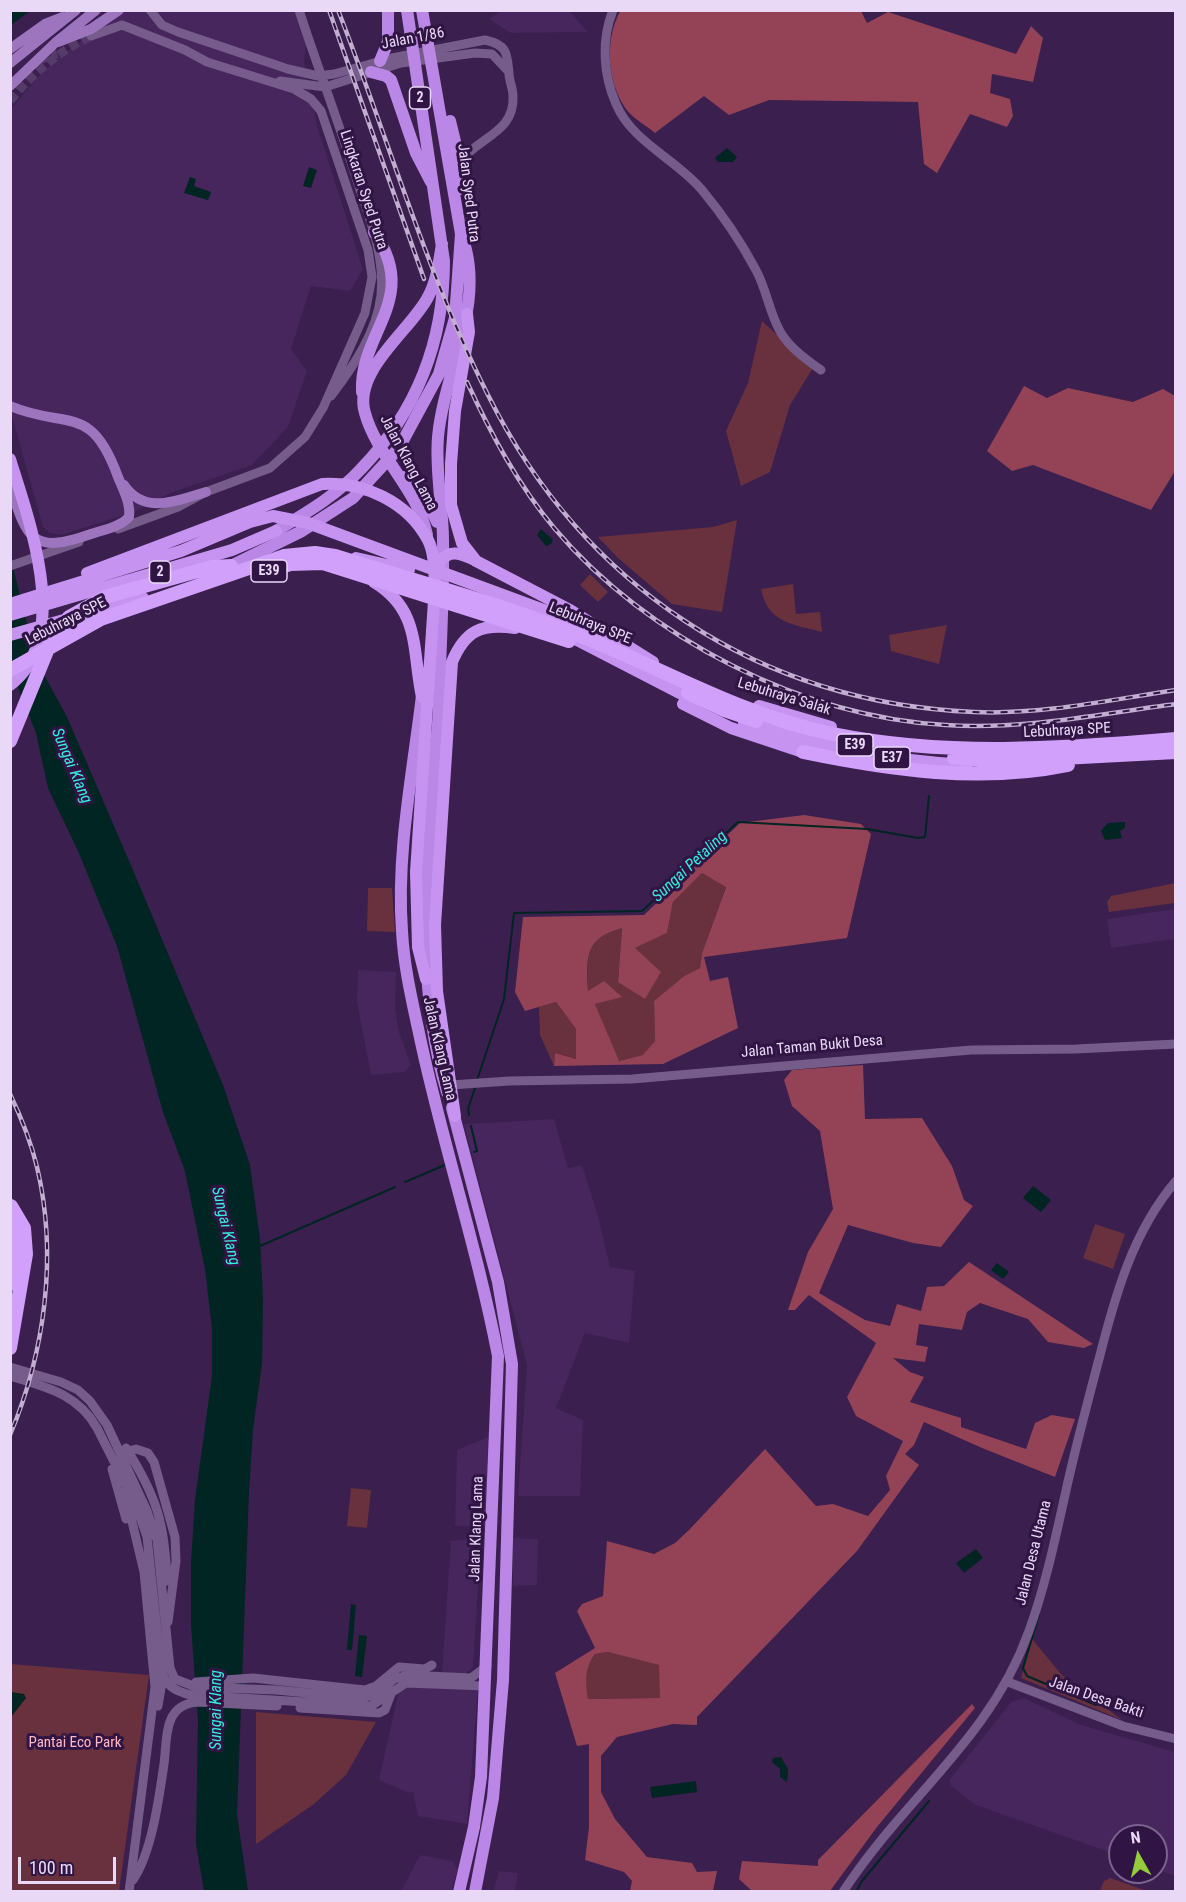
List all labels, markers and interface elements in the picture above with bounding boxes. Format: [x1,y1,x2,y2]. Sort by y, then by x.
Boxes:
street label: Jalan 1/86 [380,24,446,54]
road number: 2 [410,87,430,109]
street label: Lingkaran Syed Putra [335,128,391,252]
street label: Jalan Syed Putra [453,143,483,243]
street label: Jalan Klang Lama [375,412,441,514]
road number: E39 [251,560,287,582]
road number: 2 [150,561,170,583]
street label: Lebuhraya SPE [23,594,109,650]
street label: Lebuhraya SPE [546,599,634,649]
street label: Lebuhraya Salak [735,674,833,720]
street label: Lebuhraya SPE [1023,720,1111,742]
water label: Sungai Klang [47,725,95,807]
road number: E39 [837,734,873,756]
road number: E37 [874,747,910,769]
water label: Sungai Petaling [649,827,731,907]
street label: Jalan Klang Lama [418,996,460,1102]
street label: Jalan Taman Bukit Desa [740,1032,884,1062]
water label: Sungai Klang [207,1185,243,1267]
street label: Jalan Klang Lama [466,1476,488,1582]
street label: Jalan Desa Utama [1012,1499,1056,1607]
water label: Sungai Klang [207,1670,227,1750]
street label: Jalan Desa Bakti [1046,1673,1146,1723]
park label: Pantai Eco Park [28,1734,122,1752]
north arrow [1108,1824,1168,1884]
text: N [1130,1828,1142,1848]
scale bar [21,1845,118,1883]
text: 100 m [29,1857,73,1878]

